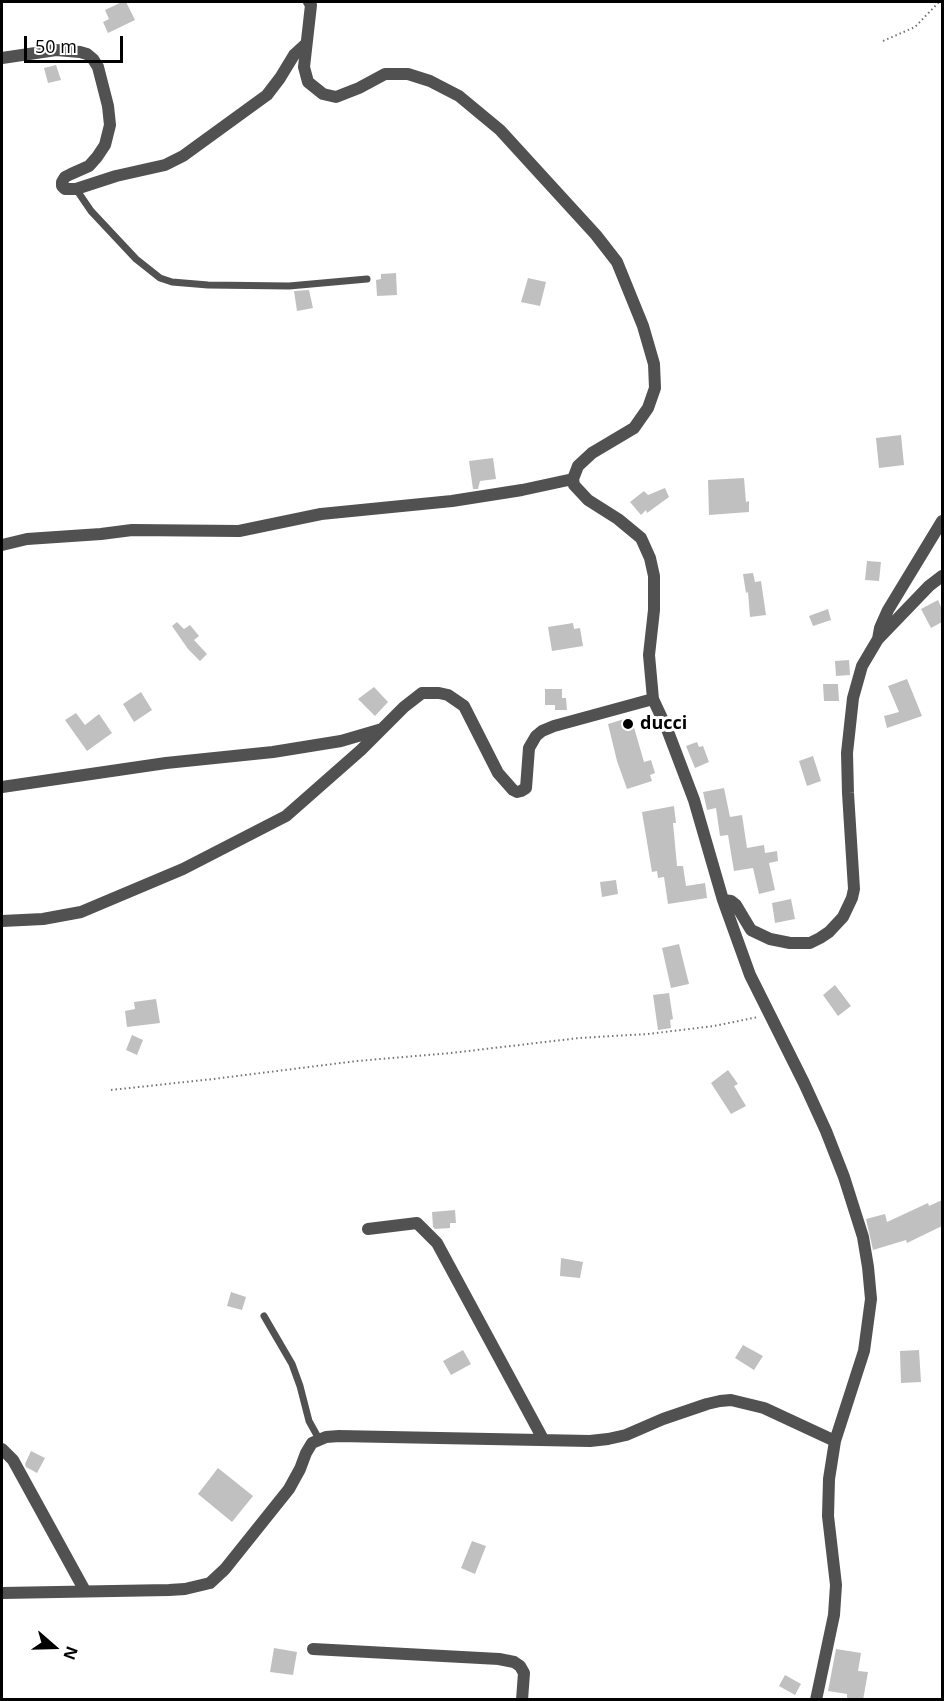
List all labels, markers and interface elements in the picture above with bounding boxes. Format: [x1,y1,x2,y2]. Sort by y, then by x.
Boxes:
scale bar [27,24,126,62]
text: 50 m [35,34,77,58]
place label: ducci [640,713,687,735]
marker: ducci [621,717,635,731]
north arrow [24,1617,84,1677]
text: N [58,1643,83,1663]

